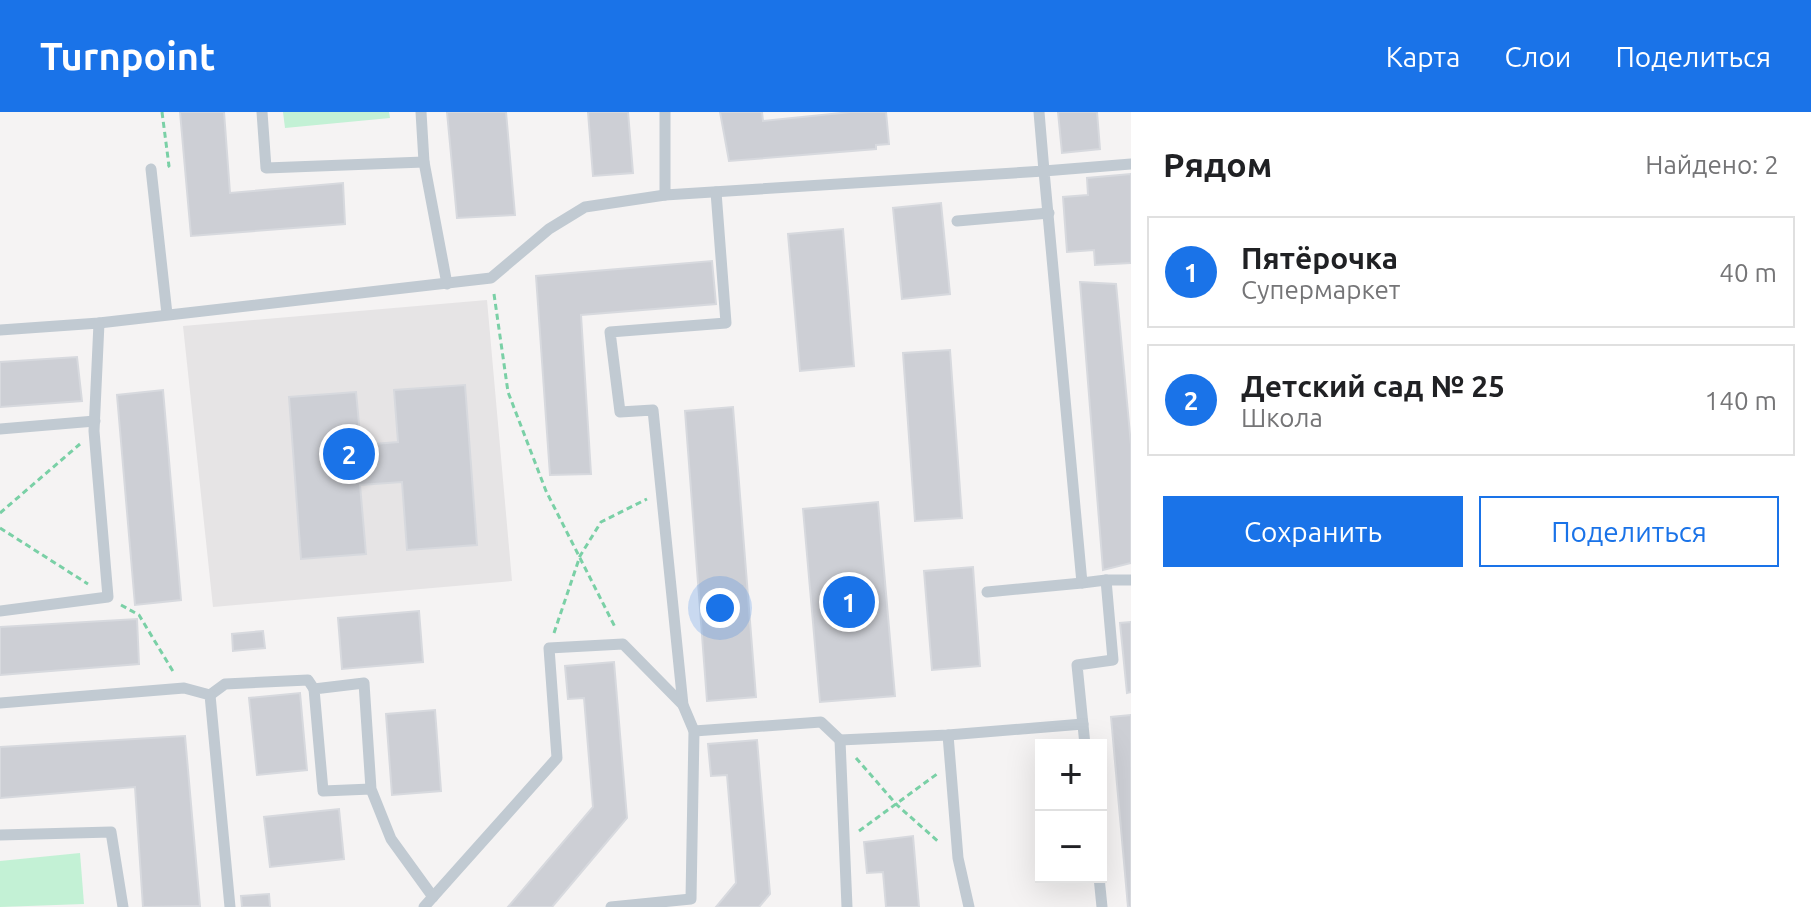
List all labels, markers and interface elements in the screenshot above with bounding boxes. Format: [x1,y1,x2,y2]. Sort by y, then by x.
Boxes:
text: Turnpoint [40,35,215,77]
text: Карта [1386,41,1460,72]
text: Слои [1504,41,1571,72]
text: Поделиться [1615,41,1771,72]
text: Рядом [1163,145,1272,183]
text: Найдено: 2 [1645,150,1779,179]
text: Пятёрочка [1241,241,1398,275]
text: 1 [1184,258,1198,287]
text: 40 m [1719,258,1777,287]
text: Супермаркет [1241,275,1400,304]
text: Детский сад № 25 [1241,369,1505,403]
text: 2 [1184,386,1198,415]
text: 140 m [1705,386,1777,415]
text: Школа [1241,403,1323,432]
pin: 2 [323,424,375,484]
button: Сохранить [1163,496,1463,567]
button: Поделиться [1479,496,1779,567]
pin: 1 [823,572,875,632]
your location [700,588,740,628]
map controls [1035,739,1107,883]
button: + [1035,739,1107,811]
button: − [1035,811,1107,883]

